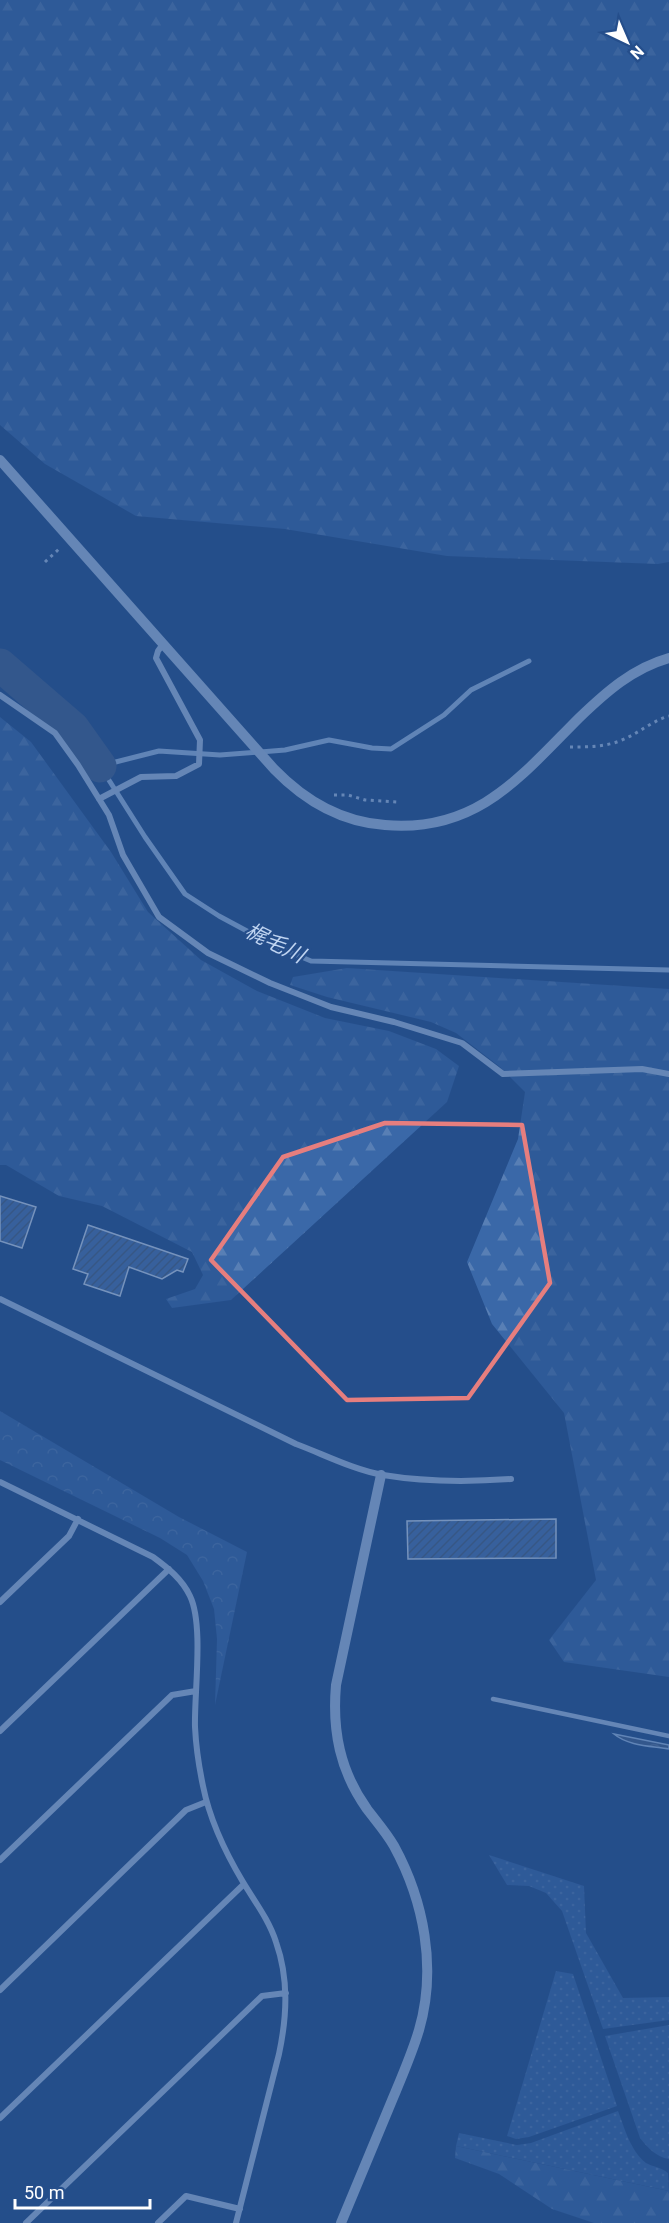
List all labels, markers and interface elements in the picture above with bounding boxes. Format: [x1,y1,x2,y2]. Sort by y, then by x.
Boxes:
north arrow [597,12,657,72]
text: N [626,42,648,63]
water label: 梶毛川 [241,918,310,968]
scale bar [15,2172,150,2210]
text: 50 m [24,2182,64,2203]

